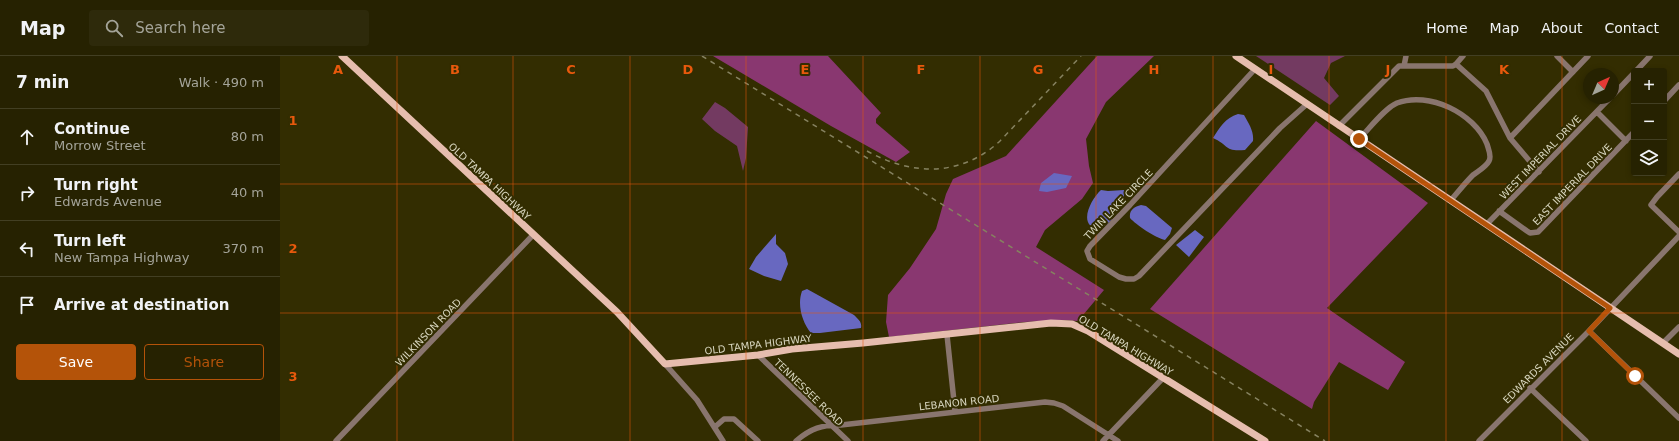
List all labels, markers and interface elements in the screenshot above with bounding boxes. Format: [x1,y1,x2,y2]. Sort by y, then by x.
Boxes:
search box [89,10,369,46]
text: Map [20,17,65,39]
icon: search [103,17,125,39]
text: Search here [135,19,225,37]
text: Home [1426,20,1468,36]
text: Map [1490,20,1519,36]
text: About [1541,20,1583,36]
text: Contact [1605,20,1659,36]
text: A [333,62,343,77]
text: B [450,62,460,77]
text: C [566,62,576,77]
text: D [683,62,694,77]
text: E [801,62,809,77]
text: F [917,62,925,77]
text: G [1033,62,1043,77]
text: H [1149,62,1159,77]
text: I [1269,62,1273,77]
text: J [1385,62,1390,77]
text: K [1499,62,1510,77]
north arrow [1583,68,1619,104]
map controls [1631,68,1667,176]
button: + [1631,68,1667,104]
text: 7 min [16,72,69,92]
text: Walk · 490 m [179,75,264,90]
button: − [1631,104,1667,140]
text: 1 [288,113,298,128]
street label: WEST IMPERIAL DRIVE [1497,113,1583,201]
text: Continue [54,120,130,138]
icon: ahead [16,126,38,148]
text: 80 m [231,129,264,144]
route end [1350,130,1368,148]
text: Morrow Street [54,138,146,153]
button: layers [1631,140,1667,176]
street label: OLD TAMPA HIGHWAY [446,141,533,223]
street label: EAST IMPERIAL DRIVE [1531,141,1614,227]
street label: TWIN LAKE CIRCLE [1081,167,1155,243]
text: Turn right [54,176,138,194]
icon: right [16,182,38,204]
text: 40 m [231,185,264,200]
text: Edwards Avenue [54,194,162,209]
text: Turn left [54,232,126,250]
icon: left [16,238,38,260]
text: 370 m [222,241,264,256]
text: 2 [288,241,298,256]
text: New Tampa Highway [54,250,189,265]
icon: arrive [16,294,38,316]
text: Arrive at destination [54,296,229,314]
street label: WILKINSON ROAD [393,296,464,368]
street label: OLD TAMPA HIGHWAY [1077,313,1176,378]
street label: EDWARDS AVENUE [1501,331,1576,406]
street label: OLD TAMPA HIGHWAY [704,332,813,357]
button: Save [16,344,136,380]
button: Share [144,344,264,380]
street label: TENNESSEE ROAD [771,356,846,428]
route start [1626,367,1644,385]
text: 3 [288,369,298,384]
street label: LEBANON ROAD [918,393,1000,412]

